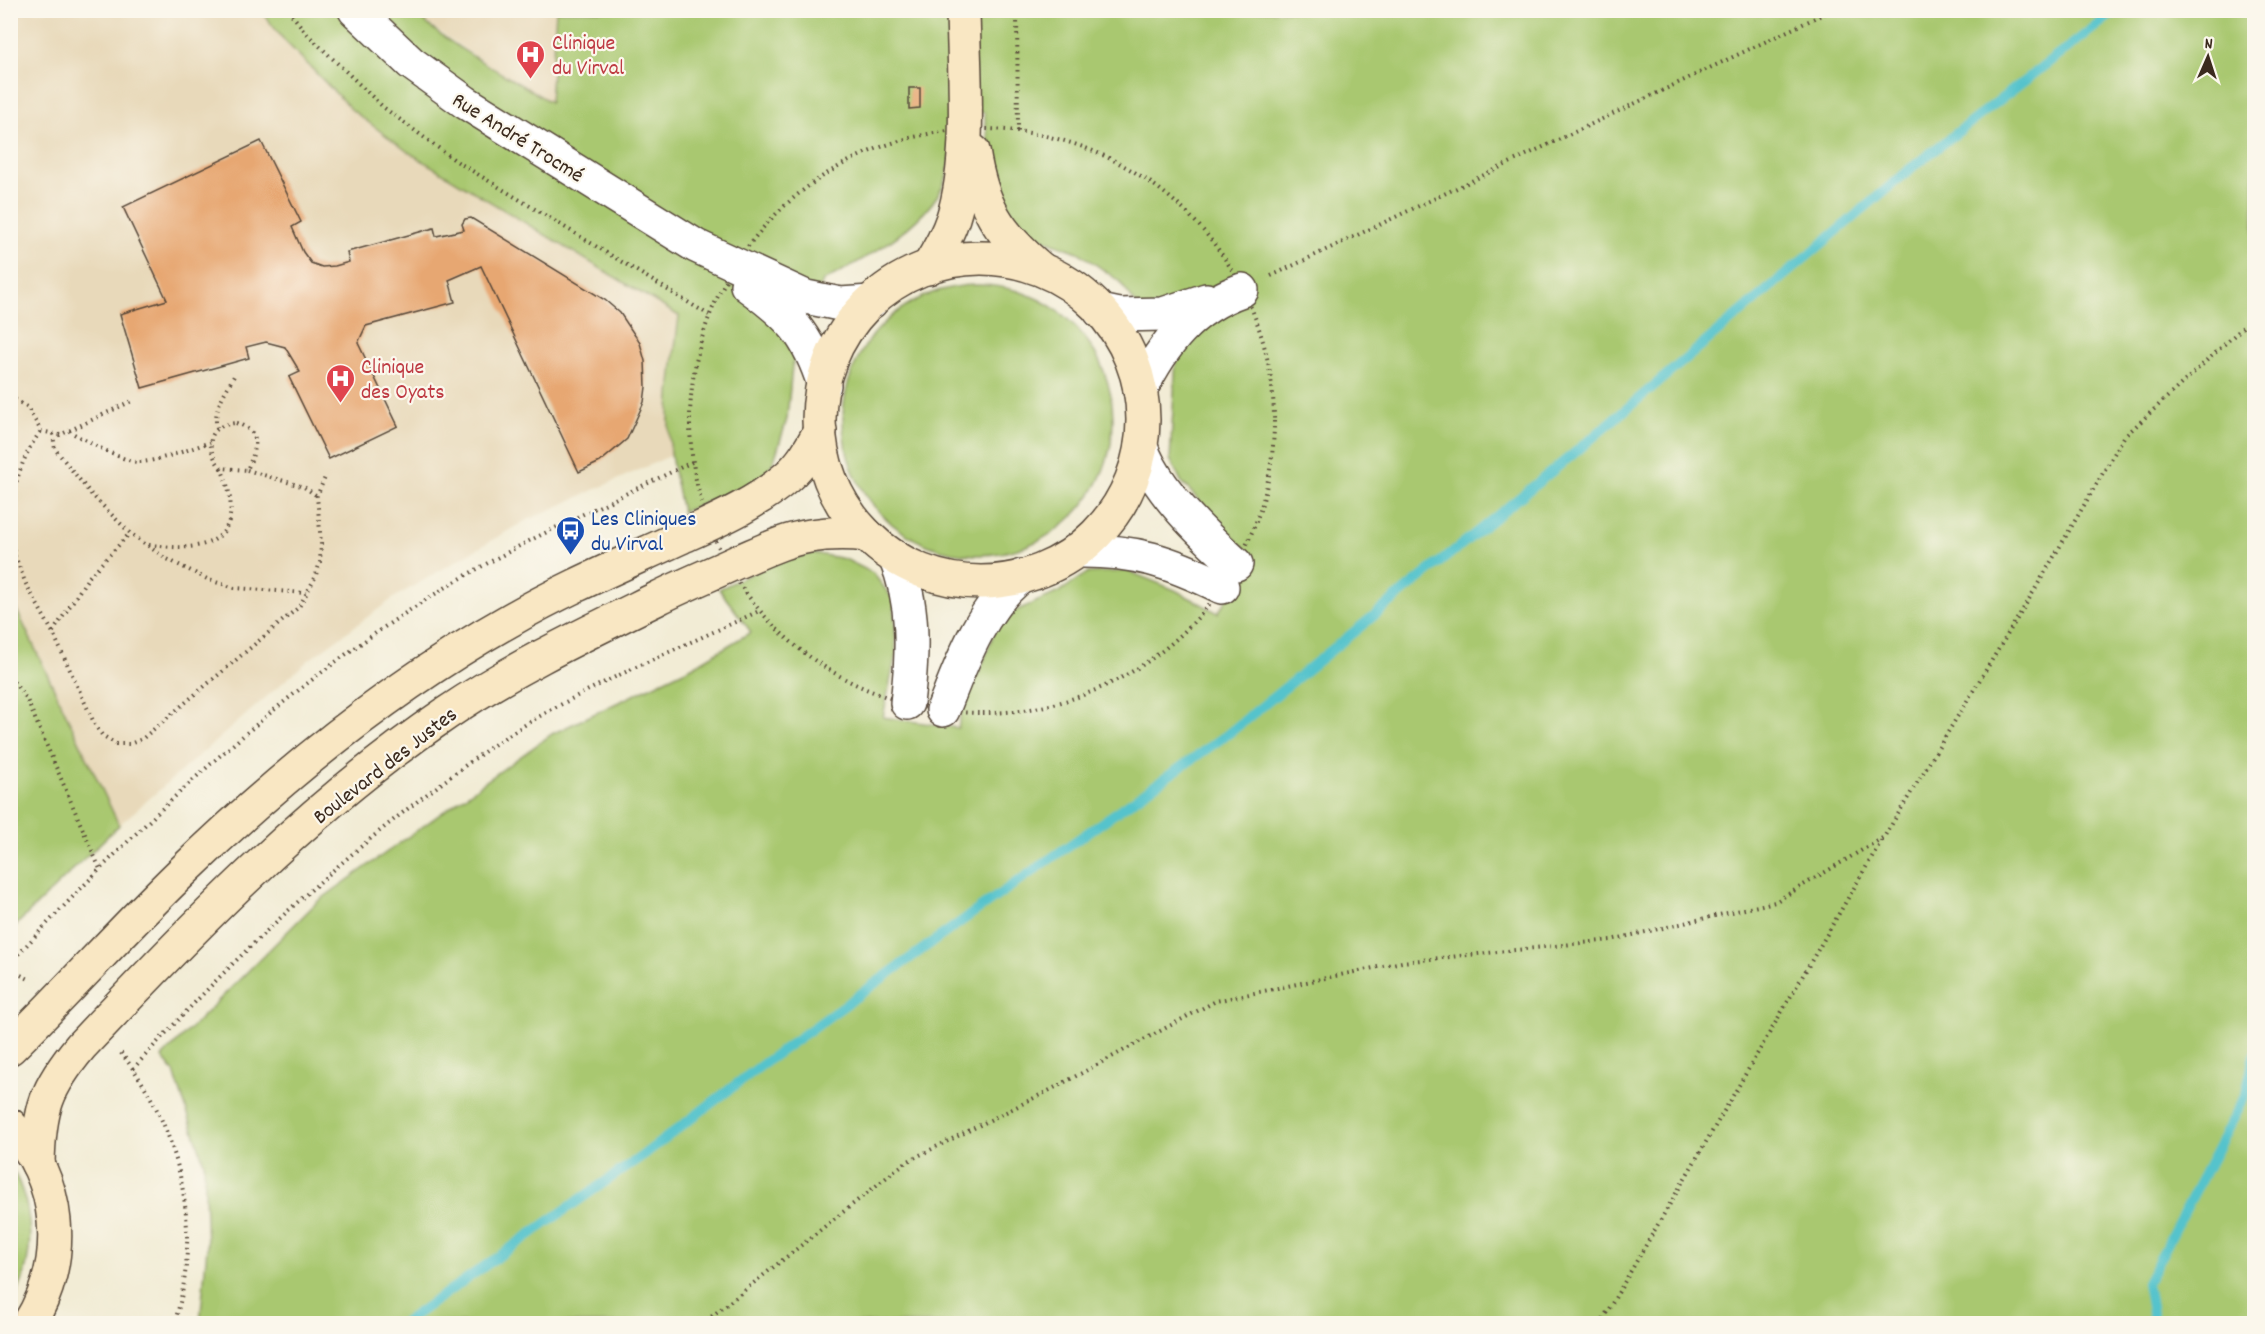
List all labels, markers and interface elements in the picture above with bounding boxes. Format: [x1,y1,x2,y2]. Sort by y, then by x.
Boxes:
north arrow [2178,27,2238,87]
place label: Clinique du Virval [552,29,624,85]
text: N [2204,33,2213,56]
hospital icon: Clinique du Virval [515,38,547,80]
street label: Rue André Trocmé [445,86,589,192]
place label: Clinique des Oyats [361,353,445,409]
hospital icon: Clinique des Oyats [324,362,356,404]
place label: Les Cliniques du Virval [591,505,697,561]
bus stop icon: Les Cliniques du Virval [554,514,586,556]
street label: Boulevard des Justes [307,700,465,833]

